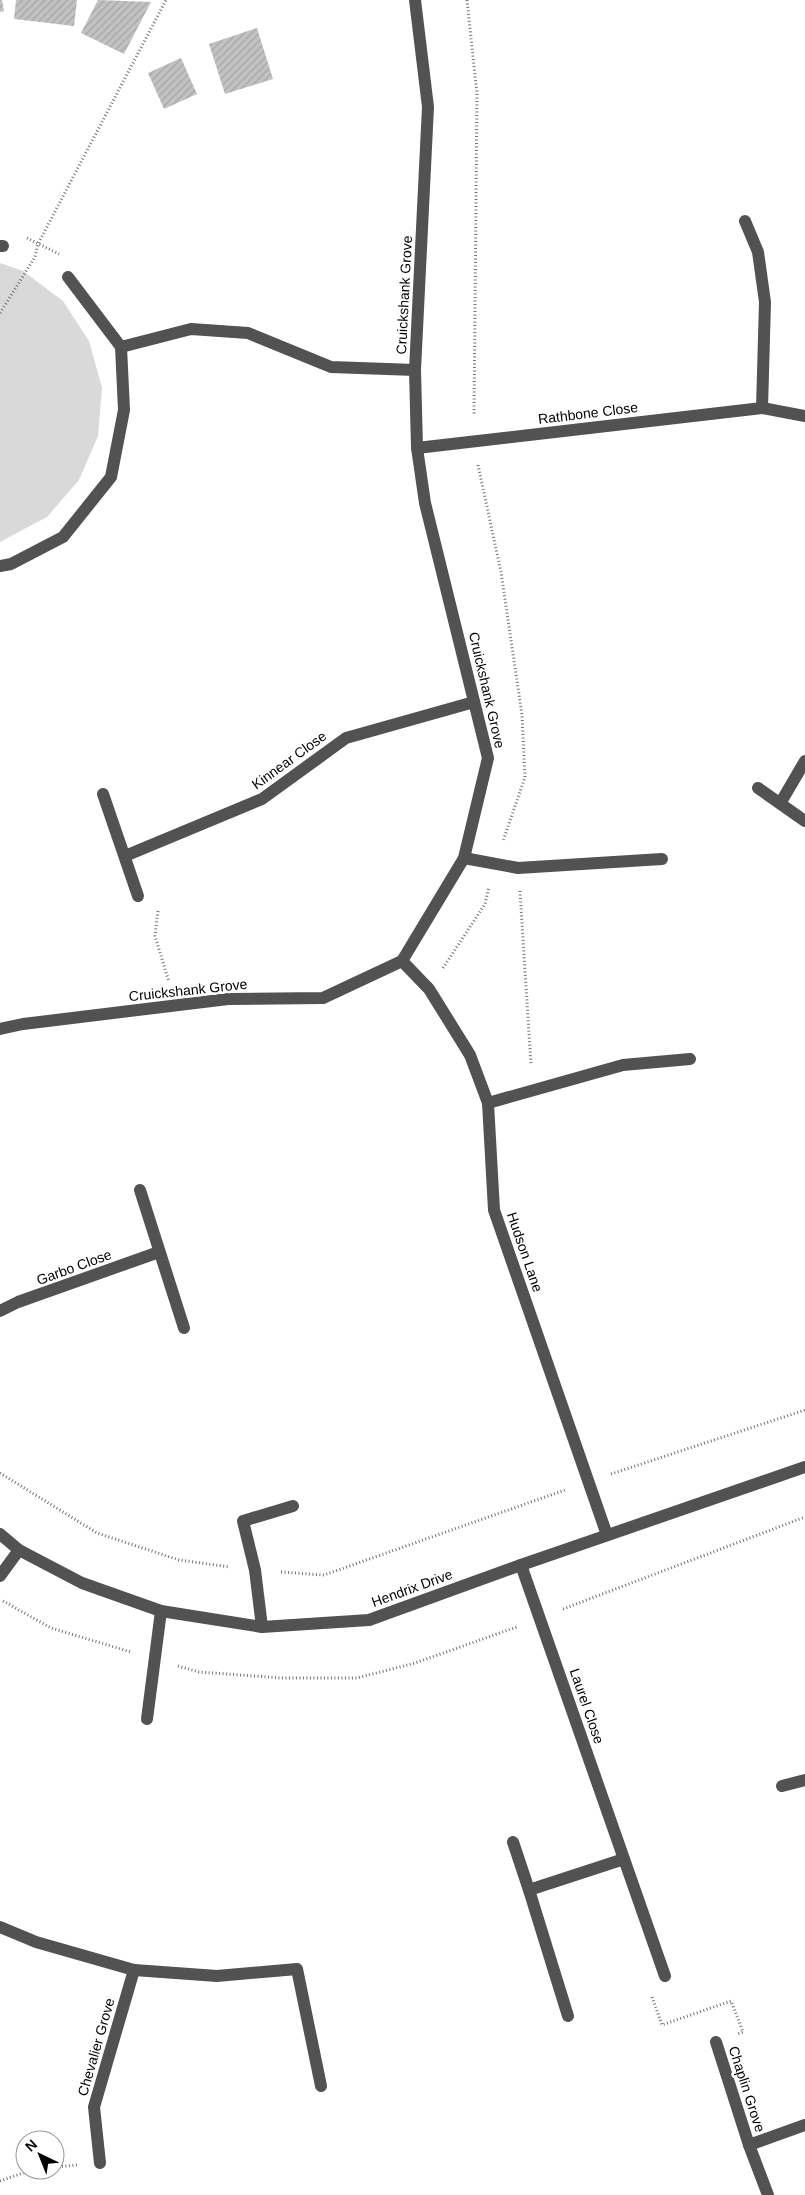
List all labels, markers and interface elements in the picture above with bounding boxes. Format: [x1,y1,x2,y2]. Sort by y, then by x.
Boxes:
street label: Cruickshank Grove [393,235,415,355]
street label: Rathbone Close [537,399,639,427]
street label: Cruickshank Grove [466,630,508,750]
street label: Kinnear Close [249,728,329,792]
street label: Cruickshank Grove [128,976,248,1004]
street label: Hudson Lane [504,1210,546,1294]
street label: Garbo Close [34,1246,114,1288]
street label: Hendrix Drive [369,1566,455,1610]
street label: Laurel Close [567,1666,607,1746]
street label: Chevalier Grove [74,1996,118,2098]
street label: Chaplin Grove [726,2044,768,2134]
north arrow [15,2130,65,2180]
text: N [22,2136,40,2155]

